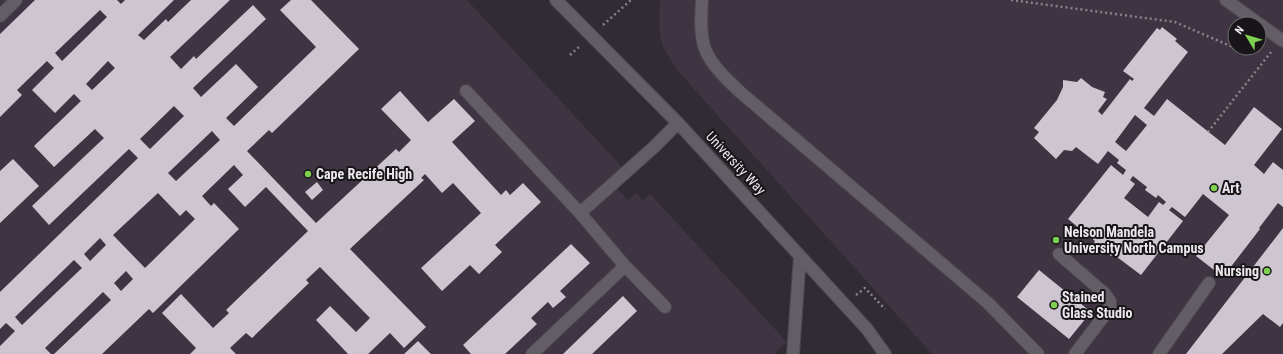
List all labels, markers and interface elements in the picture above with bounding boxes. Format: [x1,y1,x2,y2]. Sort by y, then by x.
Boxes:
north arrow [1227,16,1267,56]
text: N [1232,23,1247,37]
street label: University Way [703,128,769,198]
place label: Cape Recife High [316,166,412,182]
marker: Cape Recife High [303,169,313,179]
place label: Art [1222,180,1240,196]
marker: Art [1209,183,1219,193]
place label: Nelson Mandela University North Campus [1064,224,1204,256]
marker: Nelson Mandela University North Campus [1051,235,1061,245]
place label: Nursing [1215,263,1259,279]
marker: Nursing [1262,266,1272,276]
place label: Stained Glass Studio [1062,289,1132,321]
marker: Stained Glass Studio [1049,300,1059,310]

